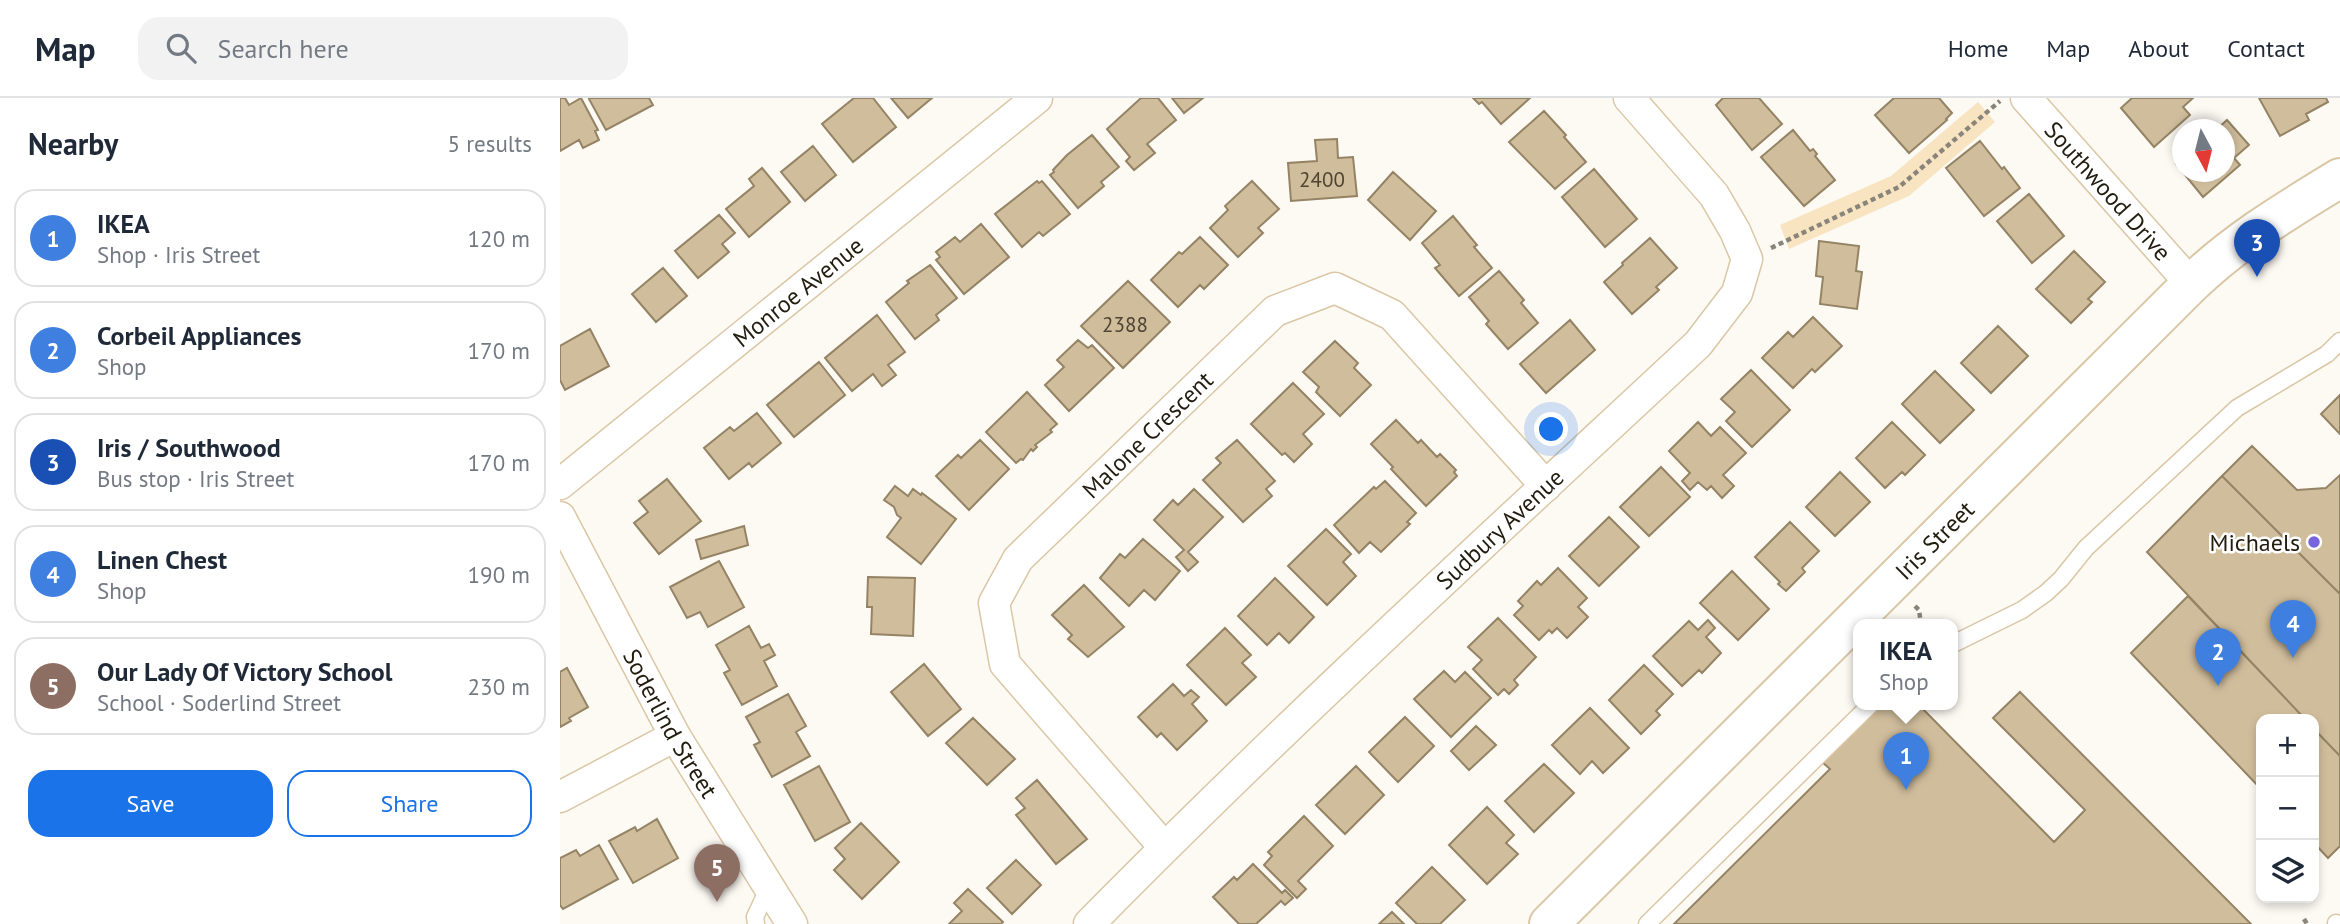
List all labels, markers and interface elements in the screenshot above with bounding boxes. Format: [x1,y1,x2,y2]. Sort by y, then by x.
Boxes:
search box [138,17,628,80]
text: Map [35,27,96,70]
icon: search [162,29,200,67]
text: Search here [218,32,349,65]
text: Home [1948,33,2008,64]
text: Map [2046,33,2090,64]
text: About [2128,33,2189,64]
text: Contact [2227,33,2305,64]
street label: Southwood Drive [2038,115,2178,267]
north arrow [2172,119,2235,182]
text: Nearby [28,124,118,163]
text: 5 results [448,129,532,158]
house number: 2400 [1299,166,1345,193]
text: IKEA [97,207,150,240]
pin: 3 [2234,219,2280,277]
text: 1 [46,224,60,253]
text: 120 m [468,224,530,253]
street label: Monroe Avenue [726,229,869,354]
text: Shop · Iris Street [97,240,260,269]
house number: 2388 [1102,311,1148,338]
text: Corbeil Appliances [97,319,302,352]
text: 2 [46,336,60,365]
text: 170 m [468,336,530,365]
text: Shop [97,352,147,381]
street label: Malone Crescent [1075,364,1219,505]
your location [1534,412,1568,446]
text: Iris / Southwood [97,431,281,464]
text: 3 [46,448,60,477]
text: 170 m [468,448,530,477]
street label: Sudbury Avenue [1429,461,1570,596]
text: Bus stop · Iris Street [97,464,294,493]
street label: Iris Street [1888,494,1980,586]
place label: Michaels [2209,527,2300,558]
marker: Michaels [2306,534,2322,550]
text: Linen Chest [97,543,227,576]
text: 4 [46,560,60,589]
text: 190 m [468,560,530,589]
text: Shop [97,576,147,605]
pin: 4 [2270,600,2316,658]
popup [1853,619,1958,710]
pin: 2 [2195,628,2241,686]
text: IKEA [1879,634,1932,667]
street label: Soderlind Street [616,643,725,803]
text: Our Lady Of Victory School [97,655,392,688]
text: Shop [1879,667,1929,696]
text: 5 [46,672,60,701]
text: 230 m [468,672,530,701]
text: School · Soderlind Street [97,688,341,717]
map controls [2256,714,2319,903]
button: + [2256,714,2319,777]
pin: 1 [1883,732,1929,790]
button: Save [28,770,273,837]
button: Share [287,770,532,837]
button: − [2256,777,2319,840]
button: layers [2256,840,2319,903]
pin: 5 [694,844,740,902]

